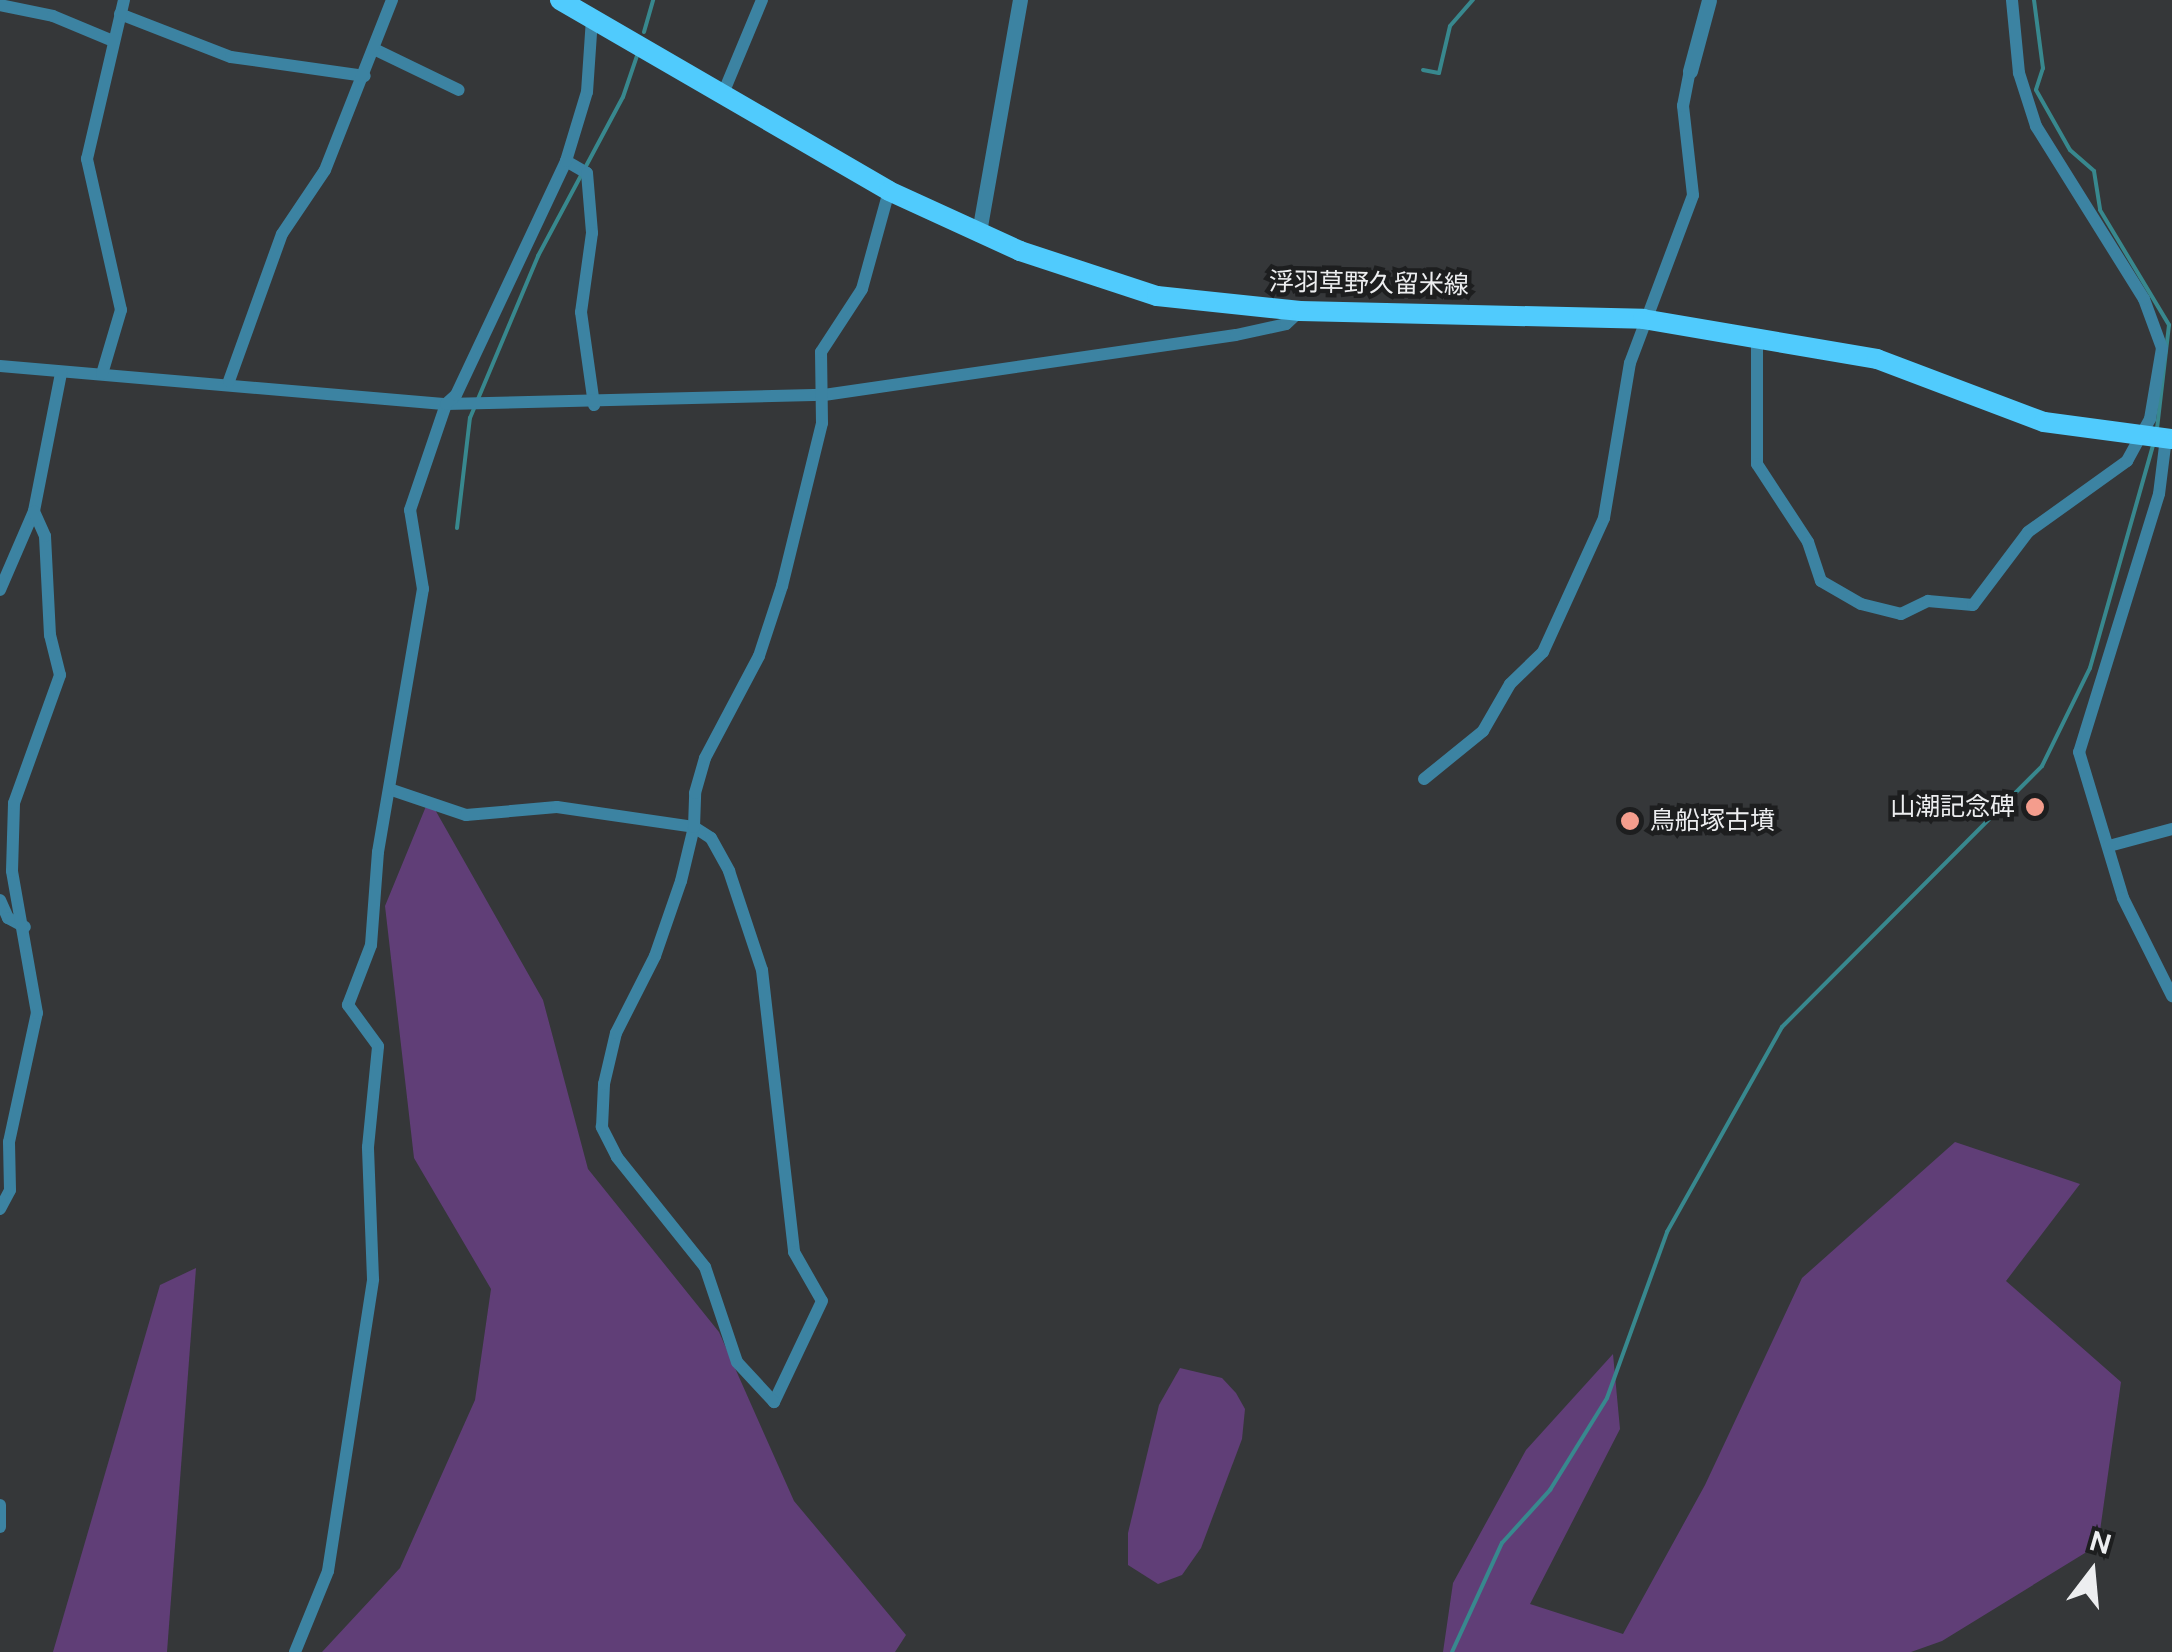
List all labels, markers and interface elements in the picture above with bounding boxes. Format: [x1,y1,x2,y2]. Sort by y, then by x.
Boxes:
street label: 浮羽草野久留米線 [1269,267,1469,301]
place label: 山潮記念碑 [1890,792,2015,822]
marker: 山潮記念碑 [2024,796,2046,818]
place label: 鳥船塚古墳 [1650,806,1775,836]
marker: 鳥船塚古墳 [1619,810,1641,832]
north arrow [2042,1522,2142,1622]
text: N [2085,1522,2115,1563]

